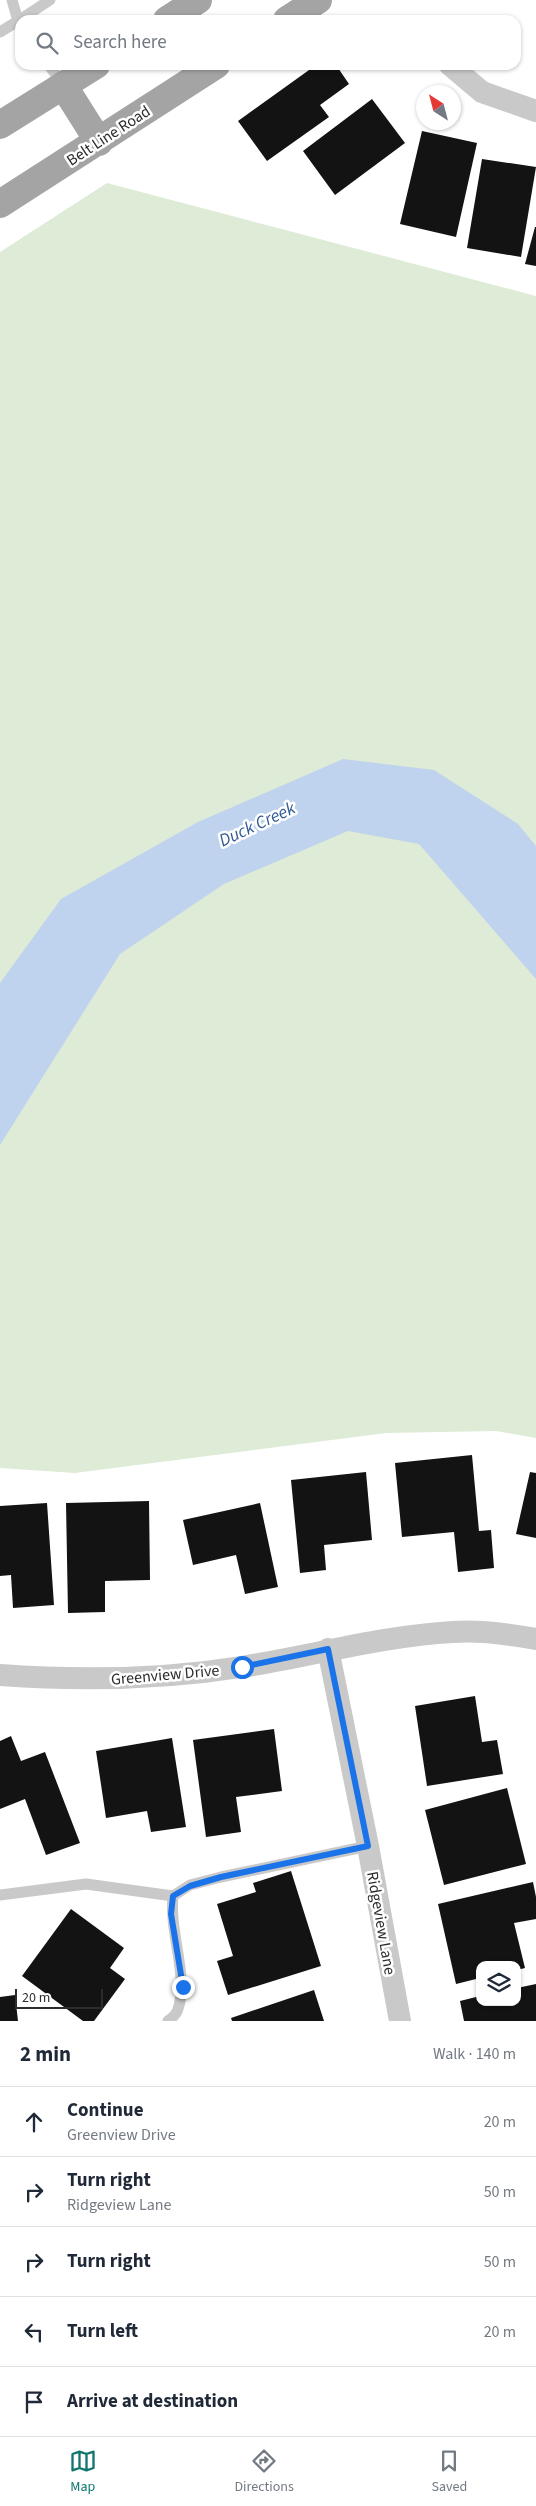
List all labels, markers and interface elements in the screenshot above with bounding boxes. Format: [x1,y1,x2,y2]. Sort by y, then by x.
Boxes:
search box [15,15,521,70]
icon: search [33,29,61,57]
text: Search here [73,29,167,56]
north arrow [416,85,461,130]
street label: Belt Line Road [62,100,155,171]
water label: Duck Creek [215,796,300,853]
route start [231,1656,254,1679]
street label: Greenview Drive [110,1659,220,1691]
street label: Ridgeview Lane [361,1870,401,1977]
map controls [476,1961,521,2006]
button: layers [476,1961,521,2006]
route end [172,1976,195,1999]
scale bar [15,1986,102,2009]
text: 20 m [22,1988,50,2008]
text: 2 min [20,2039,71,2069]
text: Walk · 140 m [433,2043,516,2065]
text: Continue [67,2097,144,2124]
icon: ahead [20,2108,48,2136]
text: 20 m [484,2111,516,2133]
text: Greenview Drive [67,2124,176,2146]
text: Turn right [67,2167,151,2194]
icon: right [20,2178,48,2206]
text: 50 m [484,2181,516,2203]
text: Ridgeview Lane [67,2194,171,2216]
icon: right [20,2248,48,2276]
text: Turn right [67,2248,151,2275]
text: 50 m [484,2251,516,2273]
icon: left [20,2318,48,2346]
text: Turn left [67,2318,138,2345]
text: 20 m [484,2321,516,2343]
icon: arrive [20,2388,48,2416]
text: Arrive at destination [67,2388,238,2415]
tab: Map [69,2447,97,2497]
tab: Directions [235,2447,294,2497]
tab: Saved [431,2447,467,2497]

